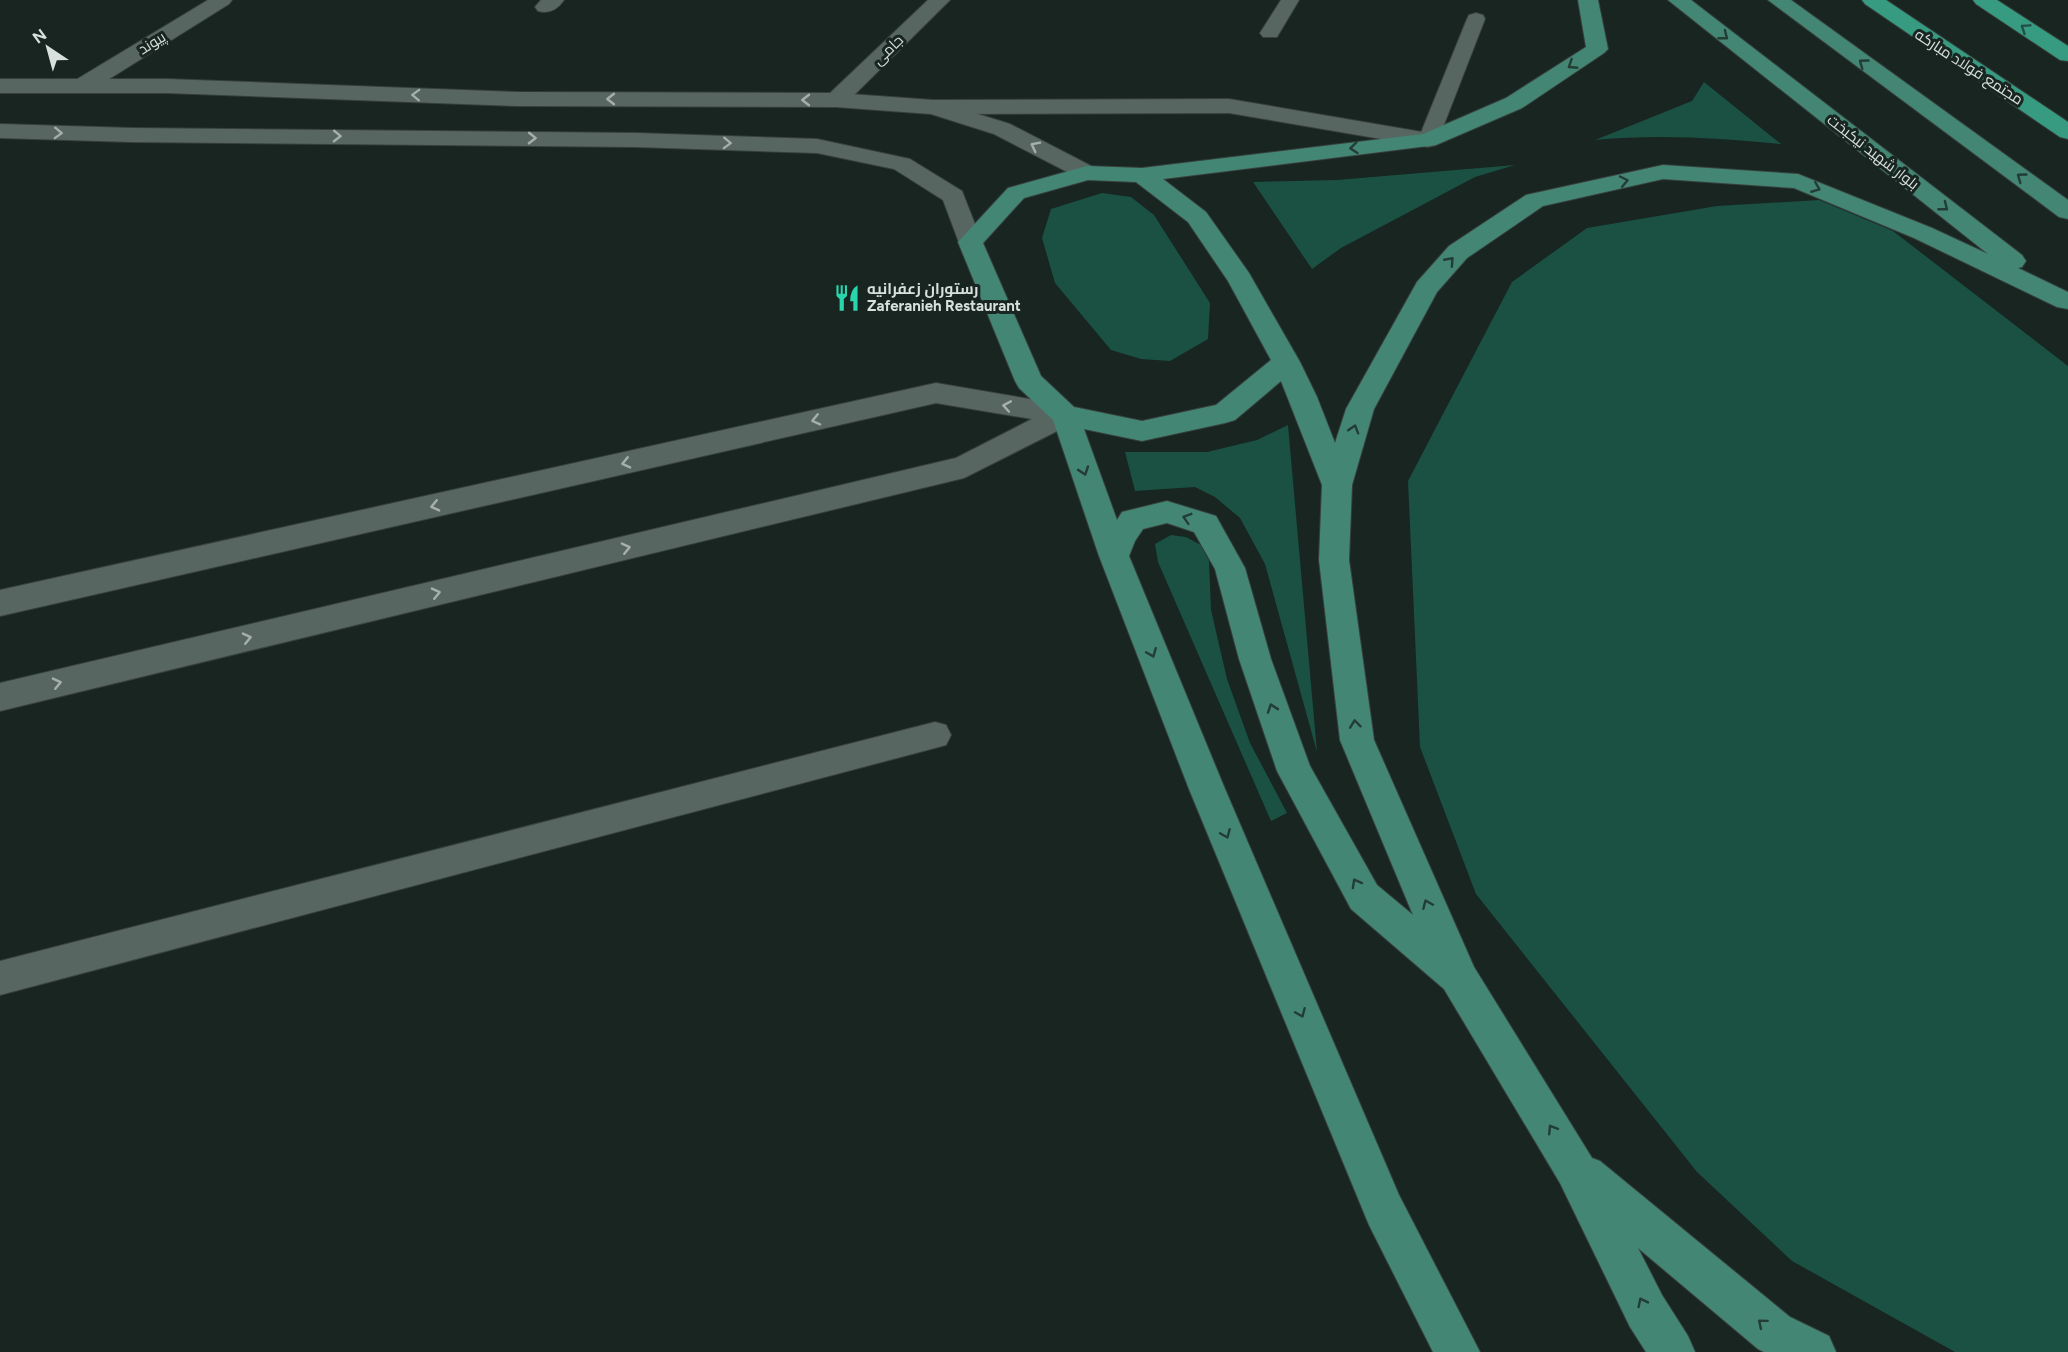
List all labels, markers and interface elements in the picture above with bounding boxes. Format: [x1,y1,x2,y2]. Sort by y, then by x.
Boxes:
north arrow [18,18,78,78]
one-way arrow [2021,24,2032,35]
text: N [29,25,50,48]
street label: مجتمع فولاد مبارکه [1910,25,2026,110]
street label: پیوند [135,28,170,59]
one-way arrow [1717,28,1728,39]
street label: جامی [869,31,908,70]
one-way arrow [1568,58,1579,69]
one-way arrow [1858,59,1869,70]
one-way arrow [412,89,421,101]
one-way arrow [607,93,616,105]
one-way arrow [802,94,811,106]
street label: بلوار شهید نیکبخت [1823,111,1922,194]
one-way arrow [54,126,63,139]
one-way arrow [333,130,342,143]
one-way arrow [528,132,537,144]
one-way arrow [723,137,732,149]
one-way arrow [1350,141,1359,154]
one-way arrow [1031,142,1042,154]
one-way arrow [2016,173,2027,184]
one-way arrow [1618,175,1628,188]
one-way arrow [1810,181,1821,193]
one-way arrow [1937,200,1948,211]
one-way arrow [1443,257,1454,268]
place label: رستوران زعفرانیه Zaferanieh Restaurant [867,280,1021,315]
restaurant icon: رستوران زعفرانیه Zaferanieh Restaurant [832,283,862,313]
one-way arrow [1002,400,1012,412]
one-way arrow [811,413,821,426]
one-way arrow [1347,424,1359,435]
one-way arrow [621,456,631,469]
one-way arrow [1076,465,1089,476]
one-way arrow [431,498,441,511]
one-way arrow [1182,513,1193,525]
one-way arrow [621,542,631,555]
one-way arrow [431,587,441,600]
one-way arrow [241,633,251,646]
one-way arrow [1145,647,1157,658]
one-way arrow [52,678,62,691]
one-way arrow [1266,703,1279,714]
one-way arrow [1349,719,1362,728]
one-way arrow [1219,827,1231,838]
one-way arrow [1352,879,1363,889]
one-way arrow [1422,899,1434,910]
one-way arrow [1294,1007,1306,1018]
one-way arrow [1547,1125,1559,1135]
one-way arrow [1637,1298,1649,1309]
one-way arrow [1758,1319,1769,1330]

